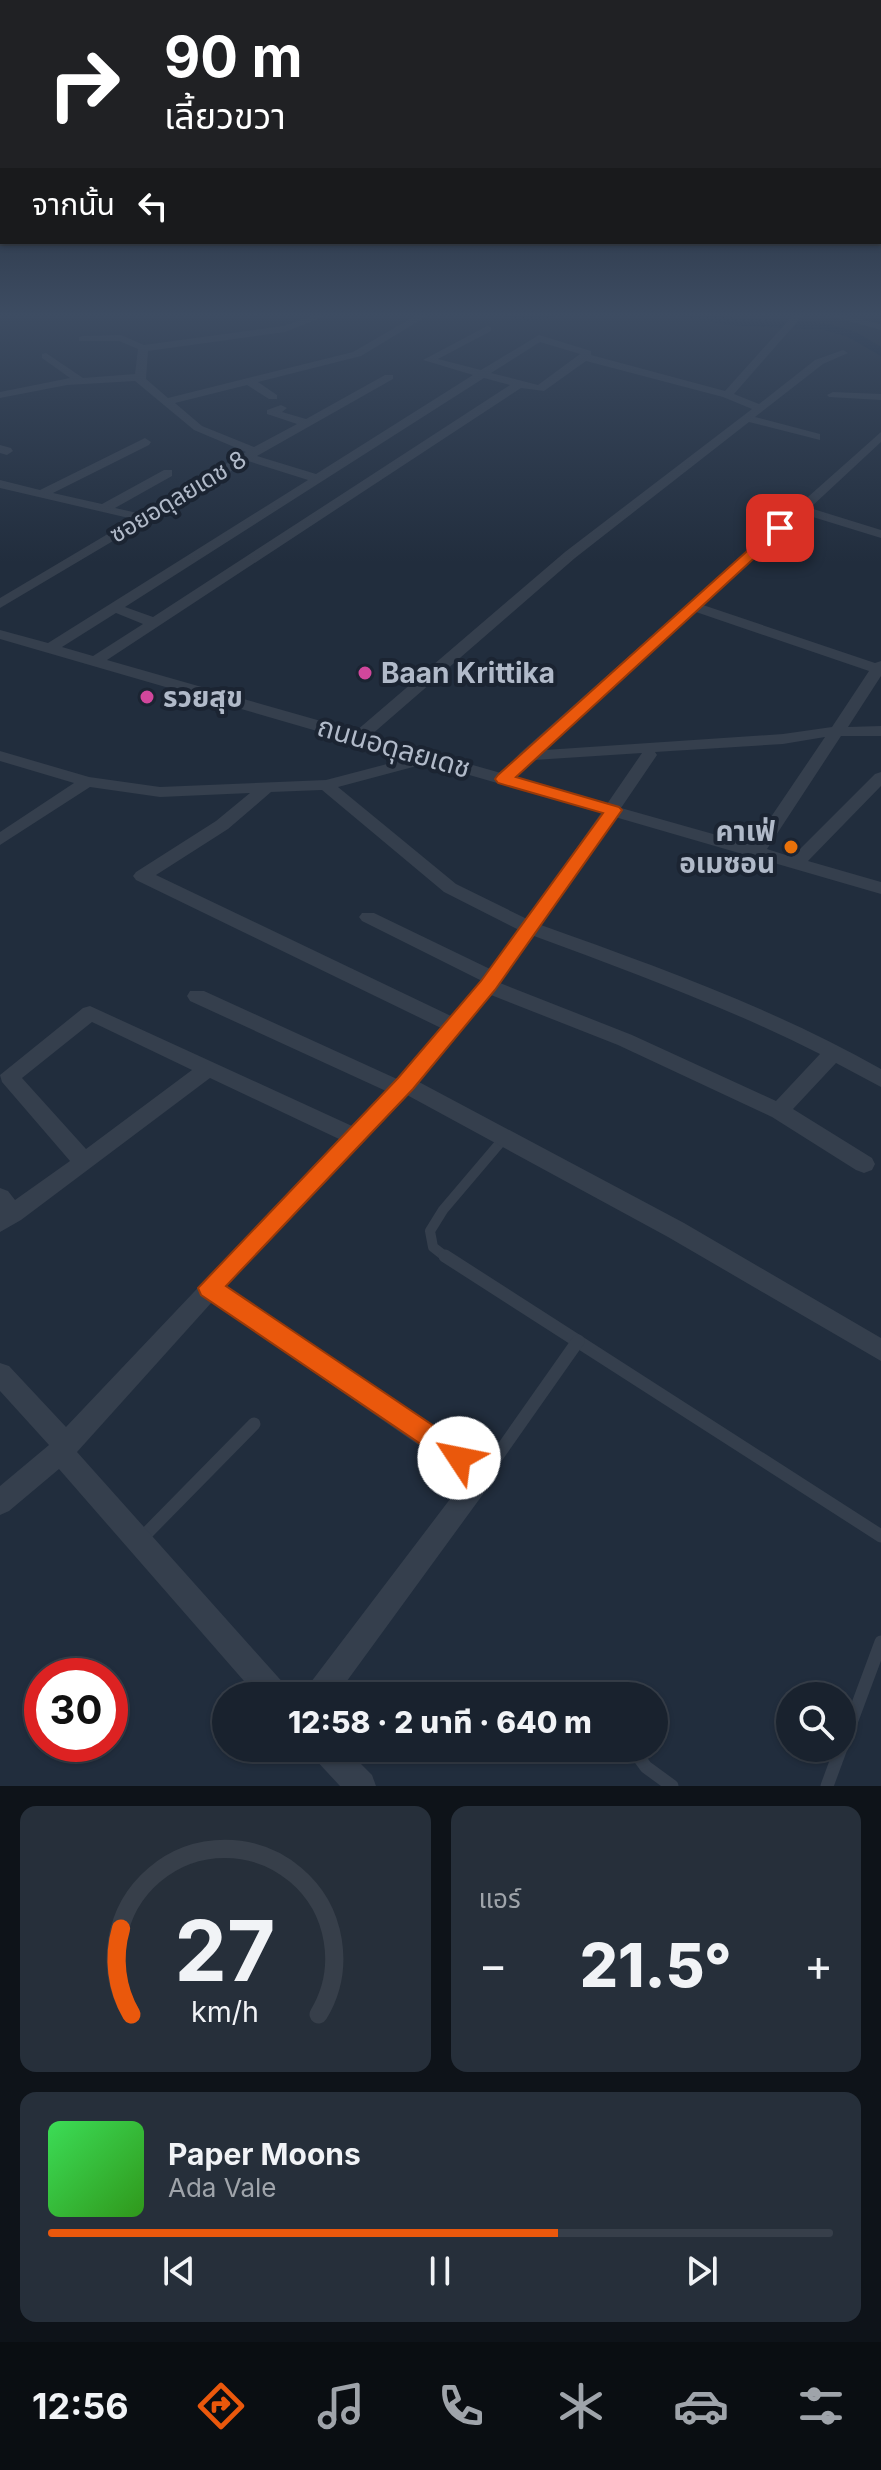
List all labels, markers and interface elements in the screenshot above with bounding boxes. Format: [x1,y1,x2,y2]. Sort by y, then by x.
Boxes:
text: 90 m [164,23,303,91]
icon: right [32,32,136,136]
text: เลี้ยวขวา [164,94,286,138]
icon: left [131,184,175,228]
text: จากนั้น [32,186,115,222]
street label: ซอยอดุลยเดช 8 [104,444,252,550]
pin [746,494,814,562]
icon: arrive [758,506,802,550]
place label: Baan Krittika [381,656,555,690]
marker: Baan Krittika [356,664,374,682]
place label: รวยสุข [163,680,243,714]
marker: รวยสุข [138,688,156,706]
street label: ถนนอดุลยเดช [313,709,475,785]
place label: คาเฟ่ อเมซอน [679,814,775,880]
marker: คาเฟ่ อเมซอน [782,838,800,856]
position arrow [417,1416,501,1500]
speed limit sign: 30 [24,1658,128,1762]
map controls [776,1682,856,1762]
button: search [776,1682,856,1762]
text: 12:58 · 2 นาที · 640 m [288,1704,592,1740]
text: แอร์ [479,1883,521,1914]
text: 27 [175,1900,276,2001]
text: 21.5° [580,1929,732,2001]
text: − [479,1938,508,1992]
text: + [804,1938,833,1992]
text: km/h [191,1994,259,2029]
text: Paper Moons [168,2136,361,2172]
text: Ada Vale [168,2172,276,2203]
icon: previous [157,2249,201,2293]
icon: pause [418,2249,462,2293]
icon: next [680,2249,724,2293]
icon: directions [193,2378,249,2434]
icon: music [313,2378,369,2434]
icon: phone [433,2378,489,2434]
icon: climate [553,2378,609,2434]
icon: car [673,2378,729,2434]
icon: filters [793,2378,849,2434]
text: 12:56 [32,2384,129,2428]

